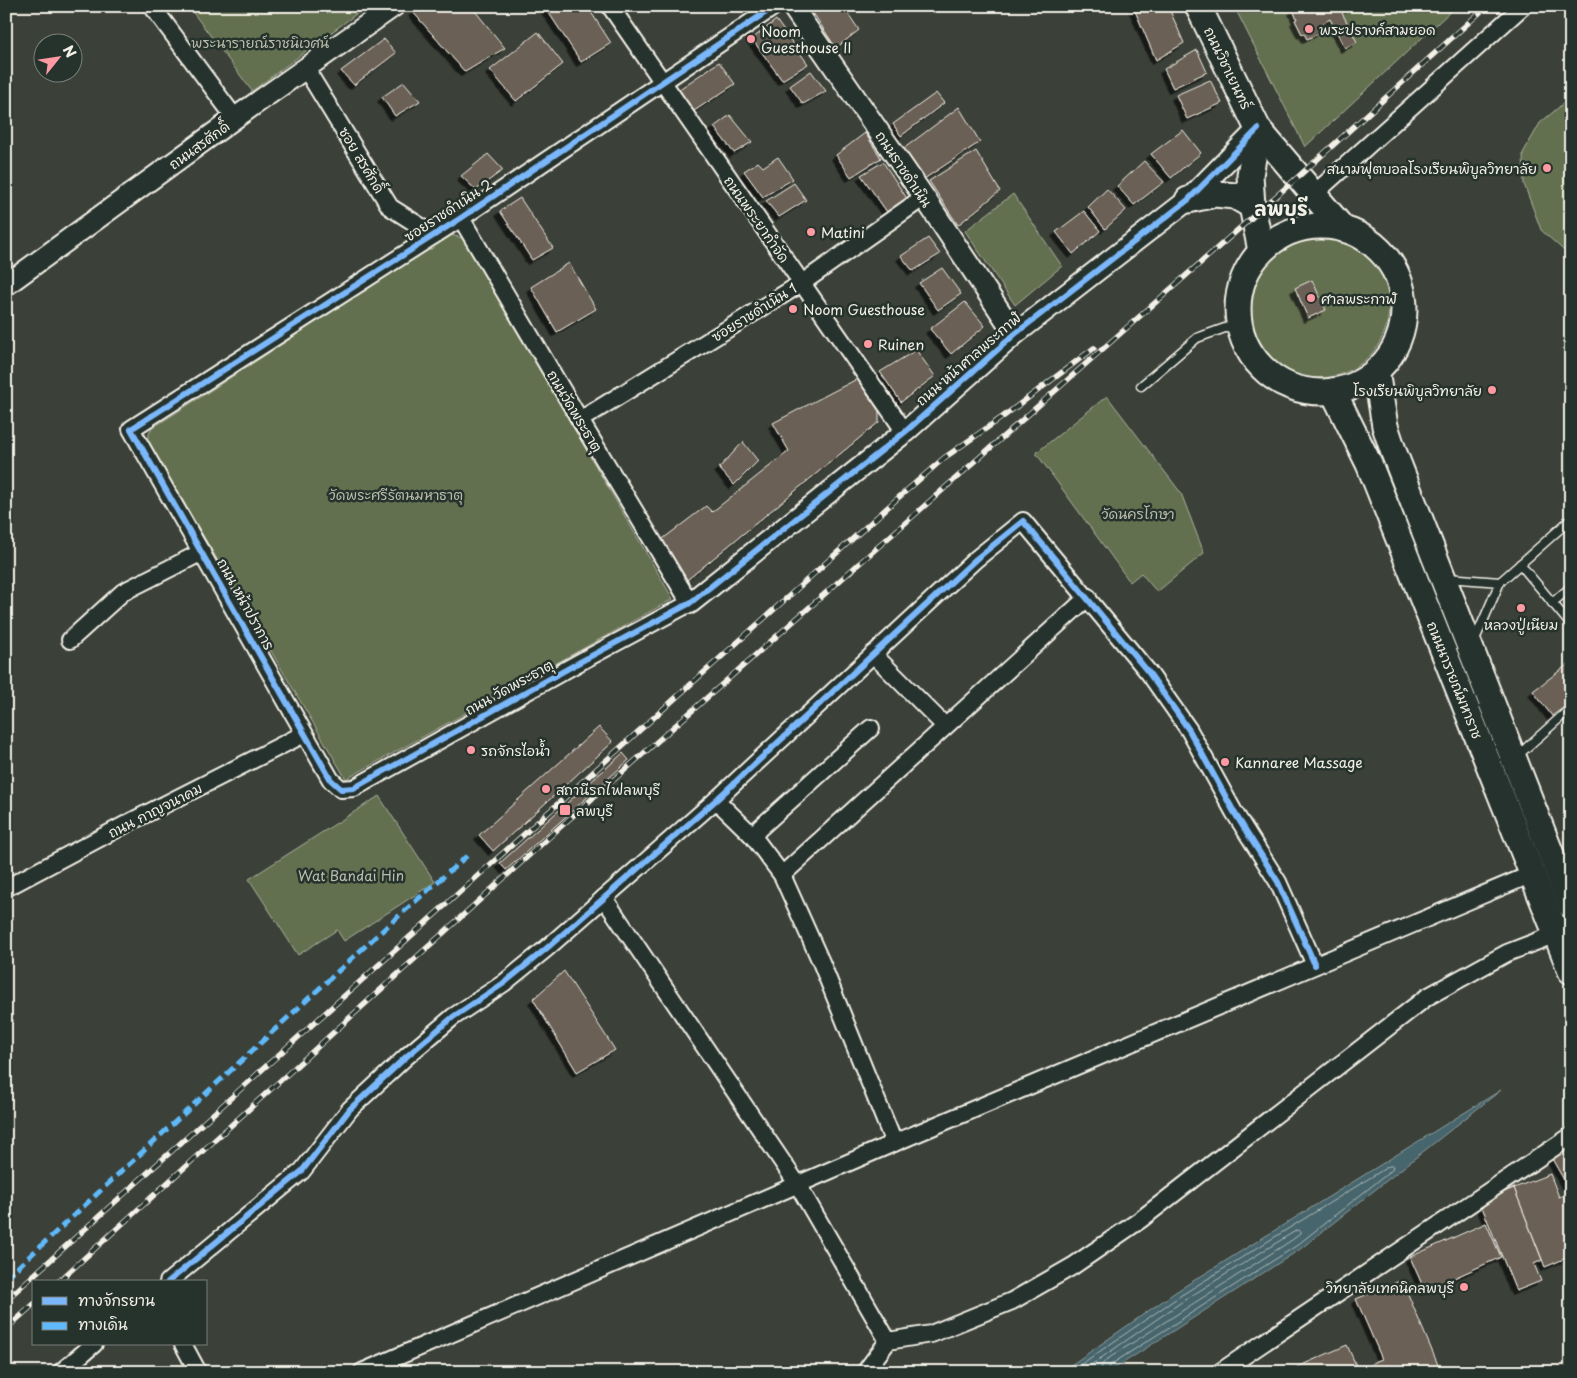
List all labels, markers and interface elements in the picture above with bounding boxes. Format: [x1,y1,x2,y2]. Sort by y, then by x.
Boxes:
place label: พระปรางค์สามยอด [1319,19,1436,40]
place label: Noom Guesthouse II [761,21,851,58]
street label: ถนนวิชาเยนทร์ [1199,23,1257,113]
marker: พระปรางค์สามยอด [1303,23,1315,35]
north arrow [32,32,82,82]
park label: พระนารายณ์ราชนิเวศน์ [191,32,330,53]
marker: Noom Guesthouse II [745,33,757,45]
text: N [58,41,82,61]
street label: ถนนสรศักดิ์ [164,115,234,174]
street label: ซอย สรศักดิ์ [334,123,390,197]
street label: ถนนราชดำเนิน [871,127,938,212]
place label: สนามฟุตบอลโรงเรียนพิบูลวิทยาลัย [1327,158,1537,179]
marker: สนามฟุตบอลโรงเรียนพิบูลวิทยาลัย [1541,162,1553,174]
street label: ถนนพระยากำจัด [719,171,795,267]
street label: ซอยราชดำเนิน 2 [400,174,496,246]
district label: ลพบุรี [1254,194,1308,224]
place label: Matini [821,222,865,243]
marker: Matini [805,226,817,238]
street label: ซอยราชดำเนิน 1 [707,277,801,347]
place label: ศาลพระกาฬ [1321,288,1398,309]
marker: ศาลพระกาฬ [1305,292,1317,304]
place label: Noom Guesthouse [803,299,925,320]
marker: Noom Guesthouse [787,303,799,315]
street label: ถนน หน้าศาลพระกาฬ [911,306,1026,410]
place label: Ruinen [878,334,924,355]
marker: Ruinen [862,338,874,350]
street label: ถนนวัดพระธาตุ [542,366,608,456]
place label: โรงเรียนพิบูลวิทยาลัย [1353,380,1482,401]
marker: โรงเรียนพิบูลวิทยาลัย [1486,384,1498,396]
park label: วัดพระศรีรัตนมหาธาตุ [329,484,463,505]
park label: วัดนครโกษา [1101,503,1175,524]
street label: ถนน หน้าปราการ [212,554,280,654]
marker: หลวงปู่เนียม [1515,602,1527,614]
place label: หลวงปู่เนียม [1484,614,1558,635]
street label: ถนนนารายณ์มหาราช [1422,618,1488,742]
street label: ถนน วัดพระธาตุ [461,654,557,720]
place label: รถจักรไอน้ำ [481,739,550,761]
marker: รถจักรไอน้ำ [465,744,477,756]
place label: Kannaree Massage [1235,752,1363,773]
marker: Kannaree Massage [1219,756,1231,768]
street label: ถนน กาญจนาคม [104,777,206,843]
place label: สถานีรถไฟลพบุรี [556,779,661,800]
marker: สถานีรถไฟลพบุรี [540,783,552,795]
place label: ลพบุรี [576,800,613,821]
marker: ลพบุรี [558,803,572,817]
park label: Wat Bandai Hin [298,865,404,886]
place label: วิทยาลัยเทคนิคลพบุรี [1325,1277,1455,1298]
legend [32,1280,208,1346]
marker: วิทยาลัยเทคนิคลพบุรี [1458,1281,1470,1293]
text: ทางจักรยาน [78,1288,155,1311]
text: ทางเดิน [78,1312,128,1335]

